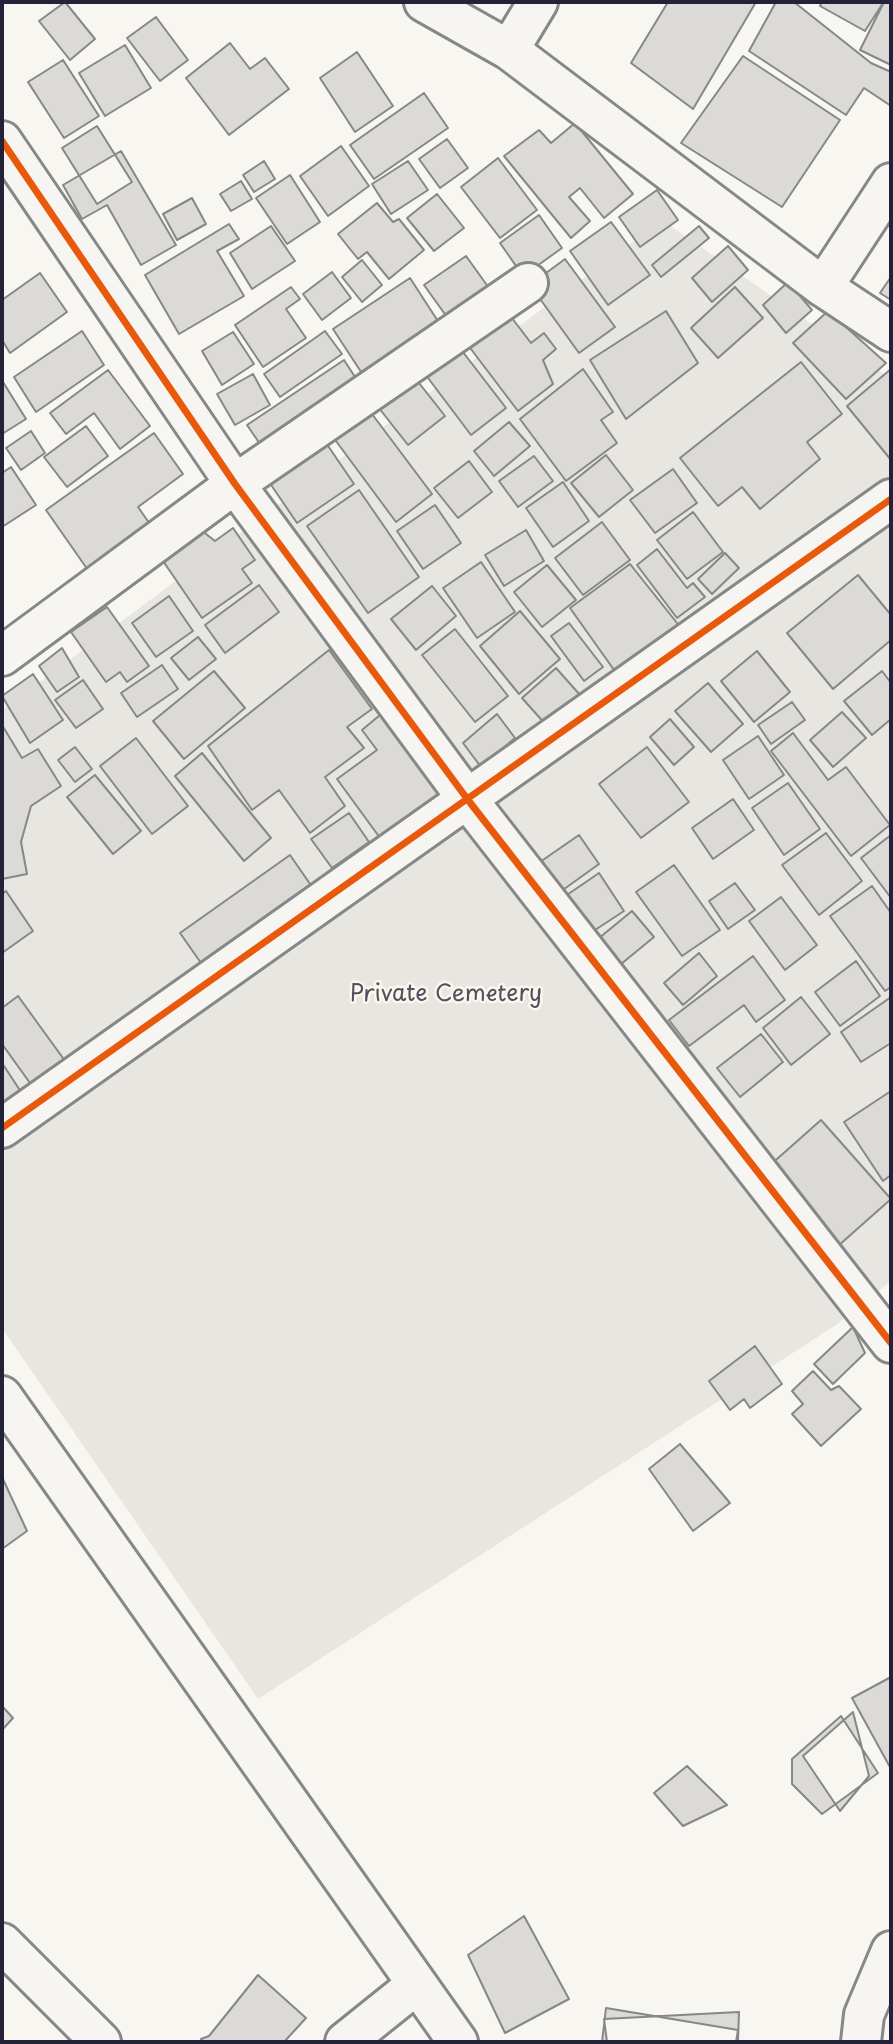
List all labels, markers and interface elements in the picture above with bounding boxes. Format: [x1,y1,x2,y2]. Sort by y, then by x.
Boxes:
park label: Private Cemetery [350,981,542,1009]

